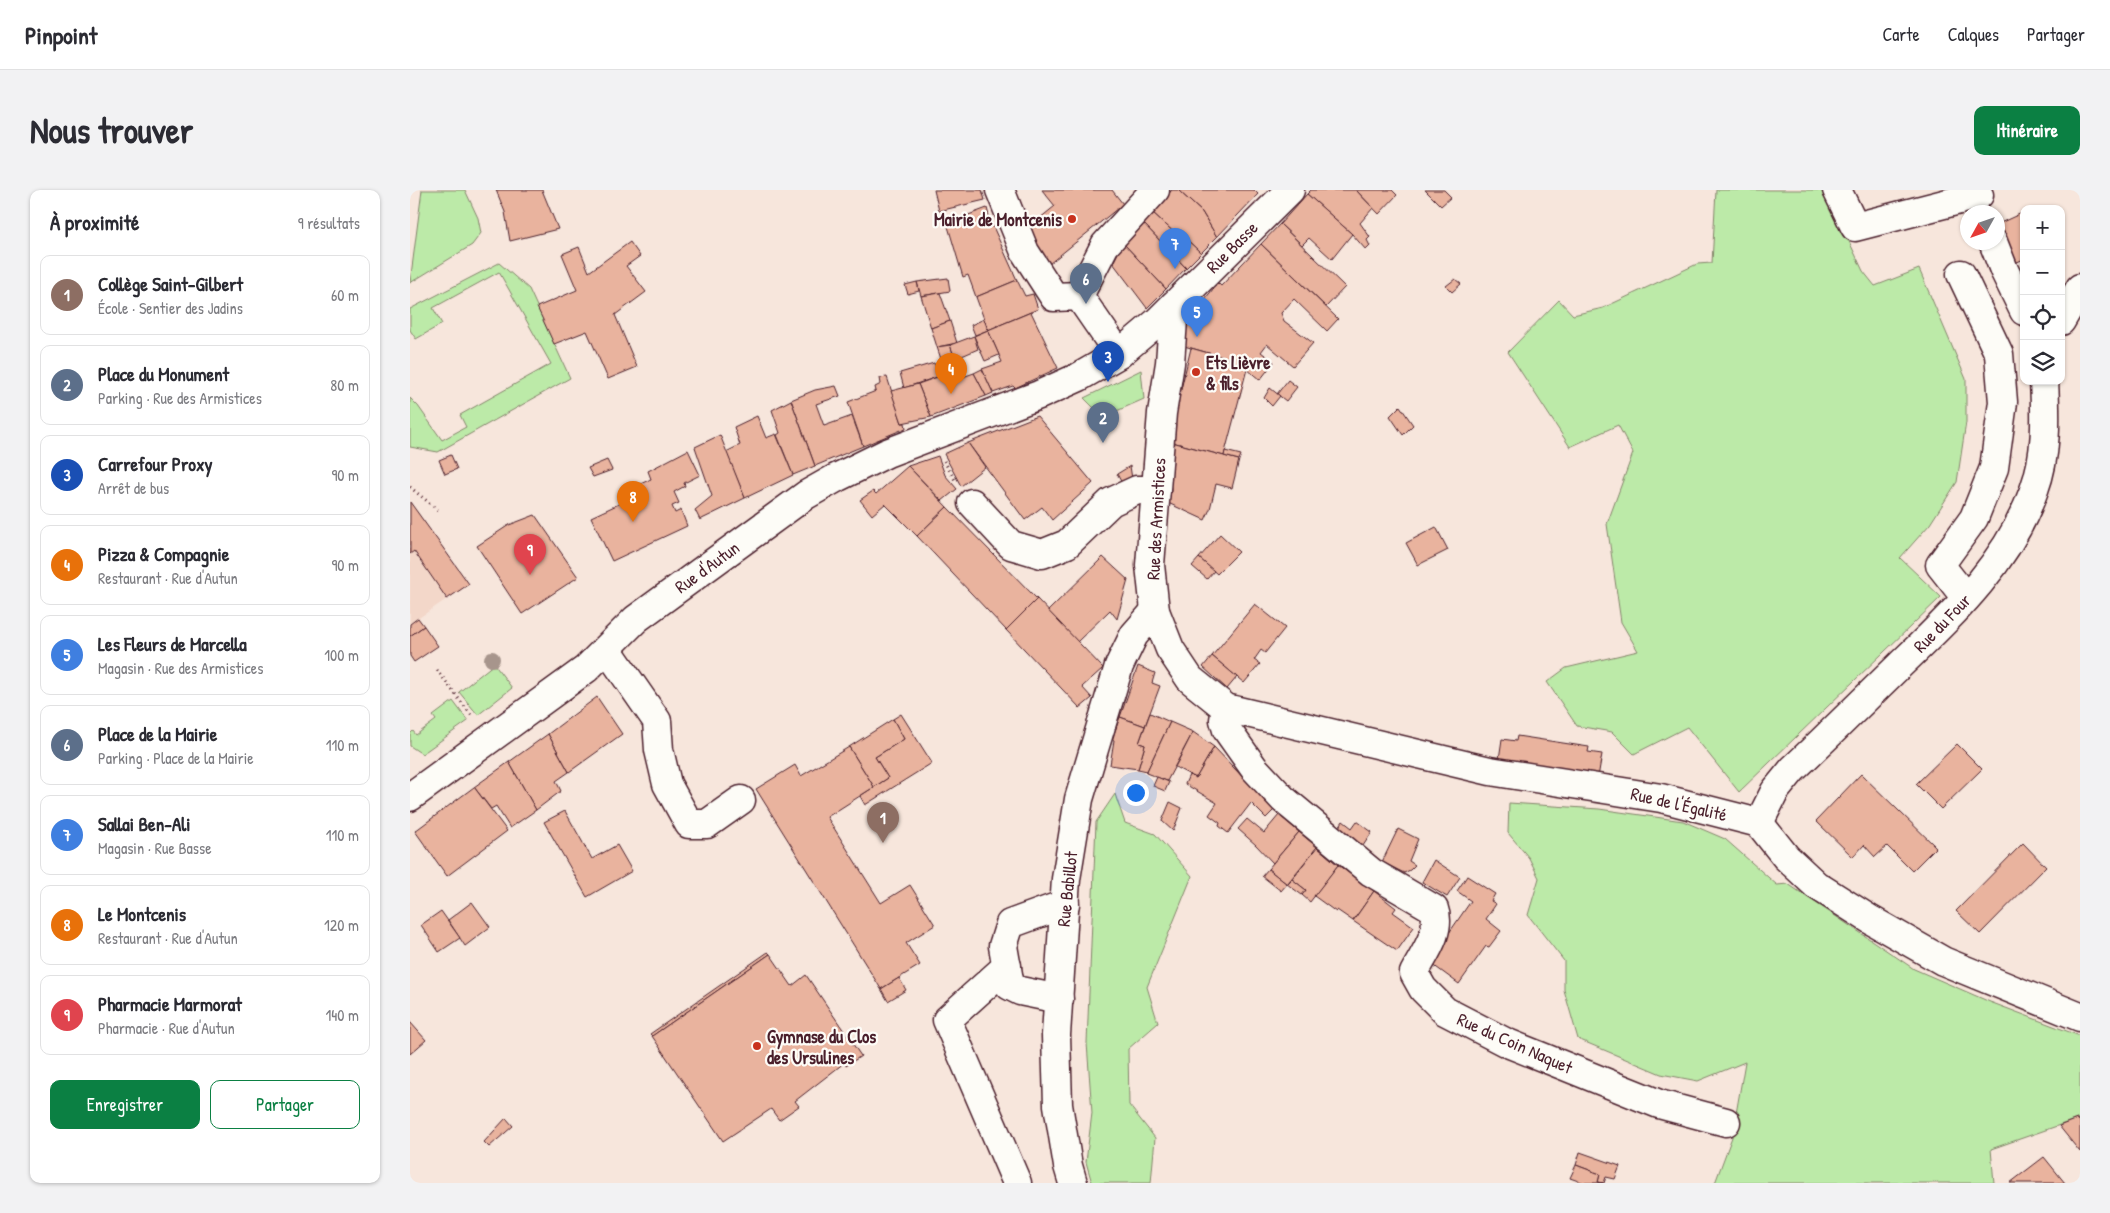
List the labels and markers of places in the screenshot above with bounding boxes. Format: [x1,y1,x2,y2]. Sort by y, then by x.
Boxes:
place label: Mairie de Montcenis [934,207,1062,232]
marker: Mairie de Montcenis [1066,213,1078,225]
pin: 7 [1159,228,1191,269]
pin: 6 [1070,263,1102,304]
pin: 5 [1181,296,1213,337]
pin: 3 [1092,341,1124,382]
place label: Ets Lièvre & fils [1206,350,1271,396]
pin: 4 [935,353,967,394]
marker: Ets Lièvre & fils [1190,366,1202,378]
pin: 2 [1087,402,1119,443]
pin: 8 [617,481,649,522]
pin: 9 [514,534,546,575]
pin: 1 [867,802,899,843]
place label: Gymnase du Clos des Ursulines [767,1024,876,1070]
marker: Gymnase du Clos des Ursulines [751,1040,763,1052]

